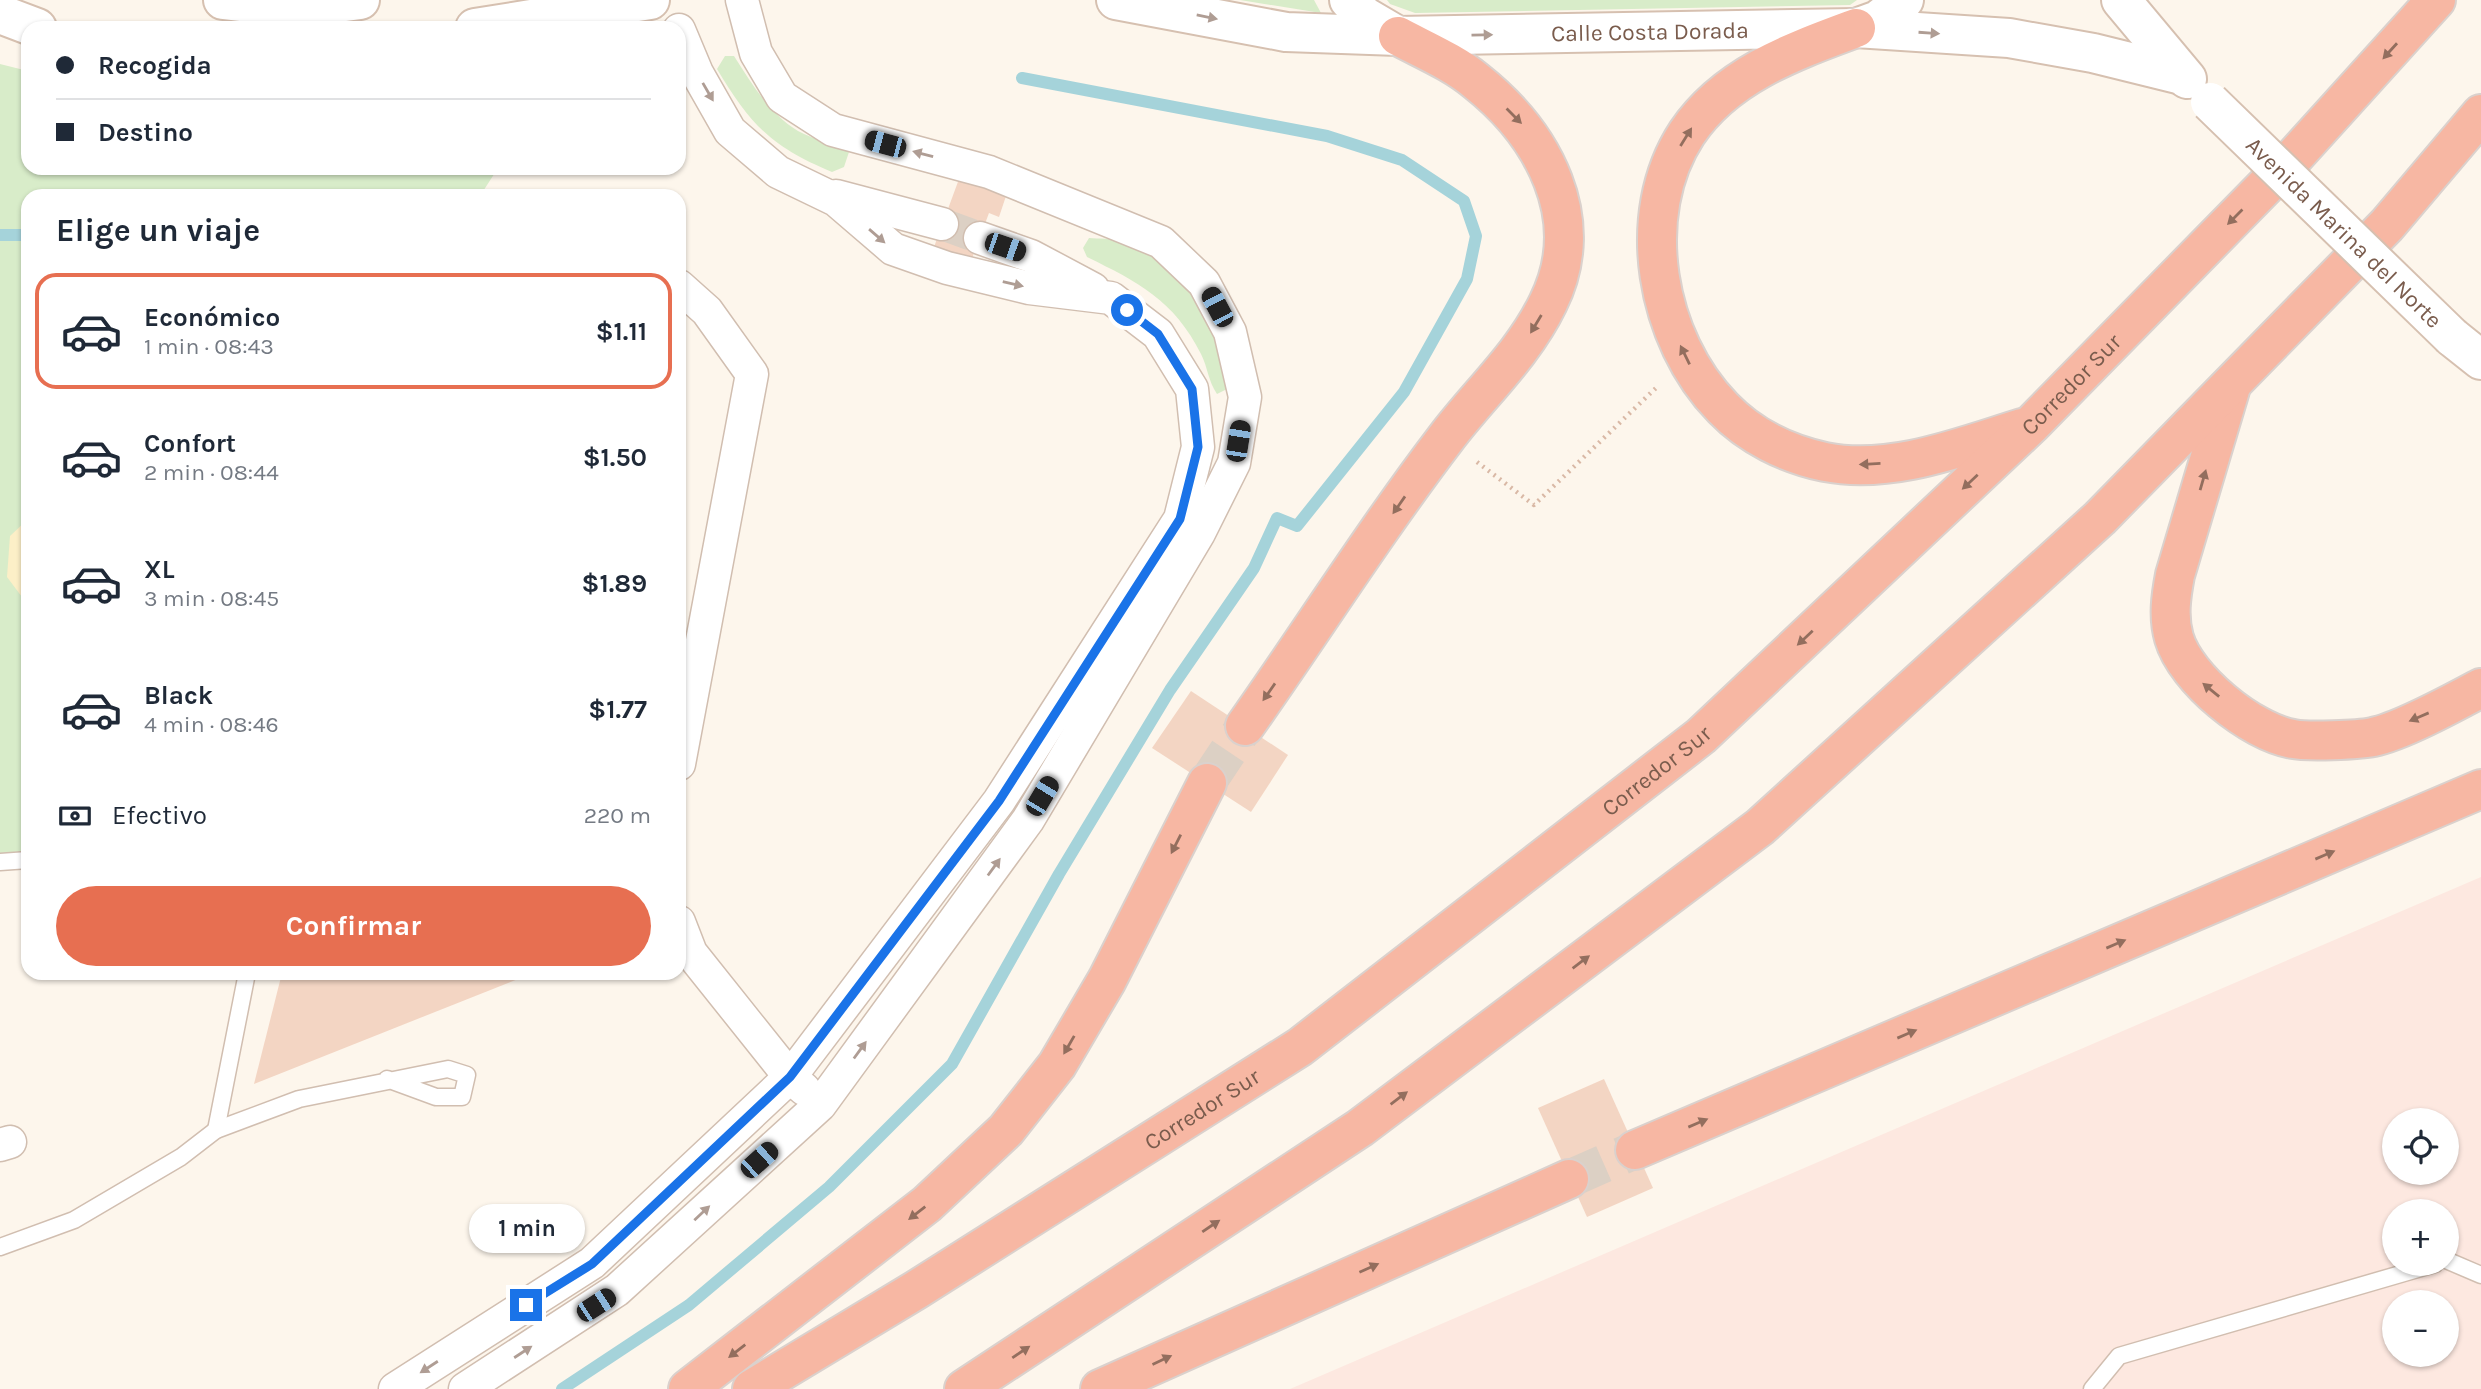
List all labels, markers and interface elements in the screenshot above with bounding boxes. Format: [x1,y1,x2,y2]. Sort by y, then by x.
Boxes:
one-way arrow [1196,12,1218,23]
street label: Calle Costa Dorada [1551,17,1749,47]
one-way arrow [1919,28,1941,39]
one-way arrow [1471,29,1493,41]
one-way arrow [2382,42,2398,60]
text: Recogida [98,50,212,81]
one-way arrow [702,82,714,101]
one-way arrow [1505,107,1521,124]
text: Destino [98,117,193,148]
car [862,128,909,160]
one-way arrow [1679,128,1692,147]
street label: Avenida Marina del Norte [2240,132,2447,334]
one-way arrow [912,149,933,159]
one-way arrow [2228,208,2244,225]
text: Elige un viaje [56,212,260,249]
one-way arrow [869,228,886,243]
car [982,230,1029,264]
one-way arrow [1002,279,1024,290]
car [1198,284,1237,330]
route start [1111,294,1143,326]
icon: car [60,300,123,363]
text: Económico [144,302,280,333]
one-way arrow [1530,315,1543,334]
text: $1.11 [596,316,647,347]
street label: Corredor Sur [2016,328,2127,441]
text: 1 min · 08:43 [144,333,274,360]
one-way arrow [1680,345,1691,365]
car [1225,419,1252,463]
icon: car [60,426,123,489]
text: Confort [144,428,236,459]
text: $1.50 [583,442,647,473]
text: 2 min · 08:44 [144,459,279,486]
one-way arrow [1859,459,1881,470]
one-way arrow [2199,469,2209,490]
one-way arrow [1962,473,1979,490]
one-way arrow [1392,496,1406,514]
icon: car [60,552,123,615]
text: XL [144,554,175,585]
text: $1.89 [582,568,647,599]
text: 3 min · 08:45 [144,585,279,612]
one-way arrow [1797,630,1814,646]
icon: car [60,678,123,741]
text: Black [144,680,213,711]
one-way arrow [2202,682,2220,697]
one-way arrow [1262,683,1276,701]
text: $1.77 [588,694,647,725]
text: 4 min · 08:46 [144,711,279,738]
one-way arrow [2409,712,2430,723]
street label: Corredor Sur [1597,720,1718,822]
car [1023,773,1062,819]
icon: cash [56,797,94,835]
text: Efectivo [112,800,207,831]
text: 220 m [584,802,651,829]
one-way arrow [1170,834,1181,854]
one-way arrow [2315,849,2336,860]
one-way arrow [986,858,1001,876]
button: Confirmar [56,886,651,966]
one-way arrow [2106,938,2126,950]
one-way arrow [1572,955,1590,969]
one-way arrow [1897,1028,1918,1039]
one-way arrow [1063,1035,1075,1055]
one-way arrow [852,1042,867,1060]
street label: Corredor Sur [1140,1063,1266,1156]
one-way arrow [1390,1092,1408,1106]
map controls [2382,1108,2459,1367]
button: locate [2382,1108,2459,1185]
one-way arrow [1688,1117,1708,1129]
car [737,1138,782,1182]
button: + [2382,1199,2459,1276]
callout: 1 min [468,1204,584,1252]
one-way arrow [693,1205,711,1221]
one-way arrow [908,1205,926,1220]
text: 1 min [498,1215,556,1242]
one-way arrow [1202,1219,1220,1233]
one-way arrow [1359,1262,1380,1273]
car [573,1285,620,1325]
route end [510,1289,542,1321]
button: − [2382,1290,2459,1367]
one-way arrow [728,1344,746,1359]
one-way arrow [513,1346,532,1359]
one-way arrow [1012,1346,1031,1359]
one-way arrow [1152,1354,1172,1366]
one-way arrow [420,1360,439,1373]

